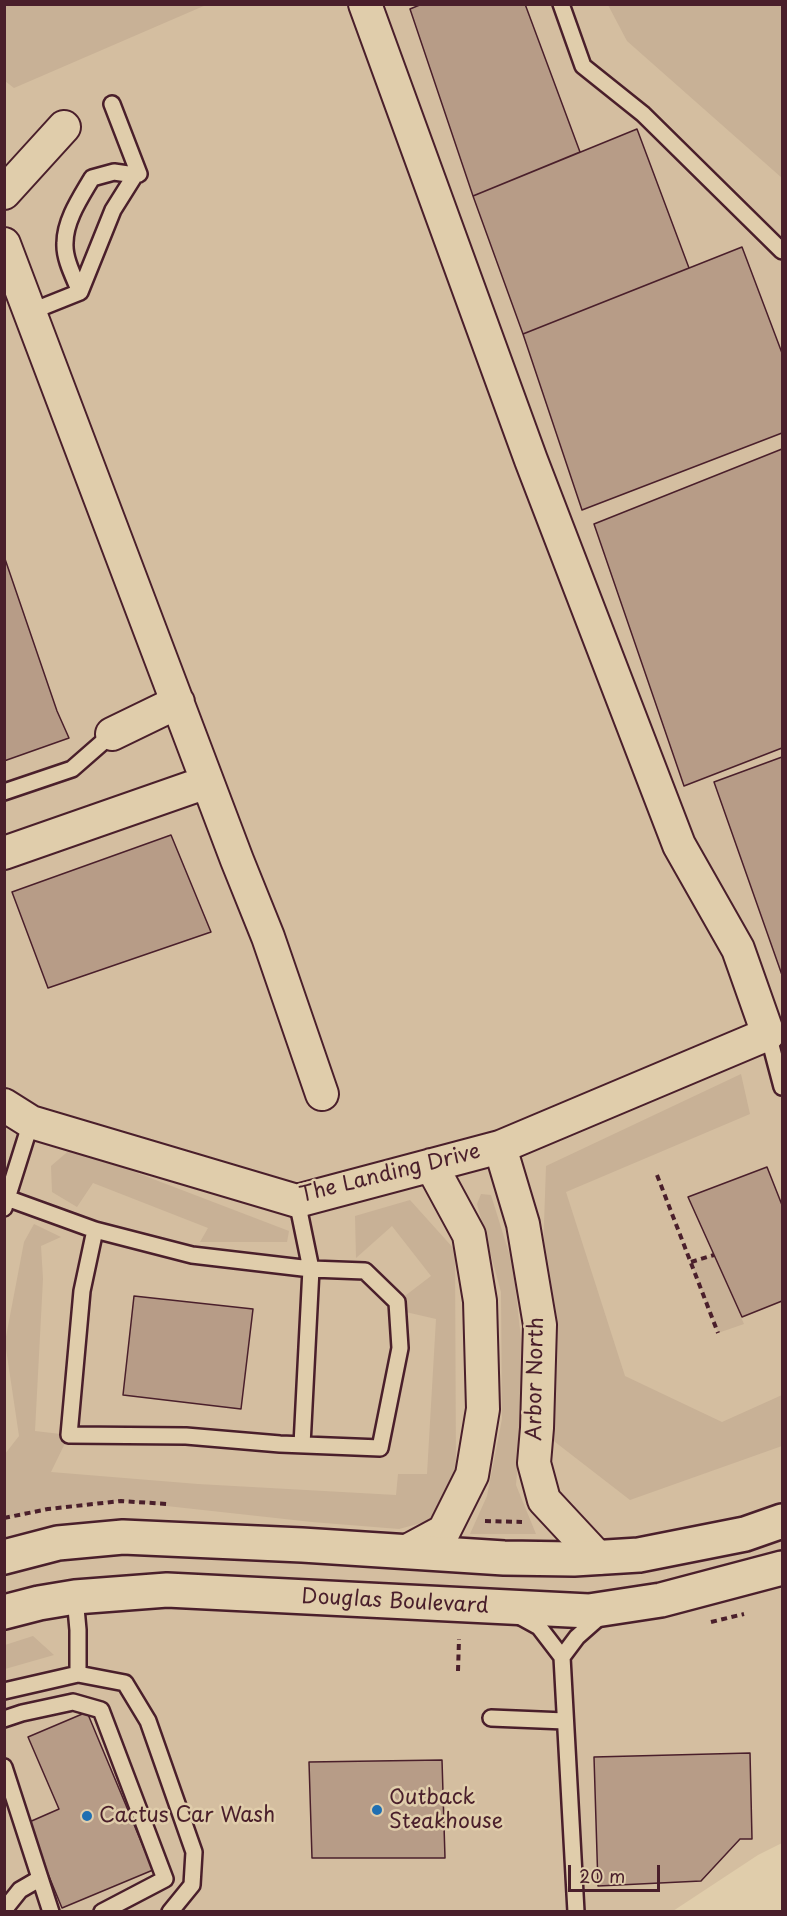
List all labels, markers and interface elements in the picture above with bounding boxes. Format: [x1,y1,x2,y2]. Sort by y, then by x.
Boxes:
street label: The Landing Drive [297,1139,483,1209]
street label: Arbor North [522,1317,550,1441]
street label: Douglas Boulevard [301,1585,489,1619]
place label: Outback Steakhouse [389,1785,503,1835]
place label: Cactus Car Wash [99,1803,275,1829]
marker: Outback Steakhouse [370,1803,384,1817]
marker: Cactus Car Wash [80,1809,94,1823]
scale bar [571,1853,662,1891]
text: 20 m [579,1862,625,1889]

